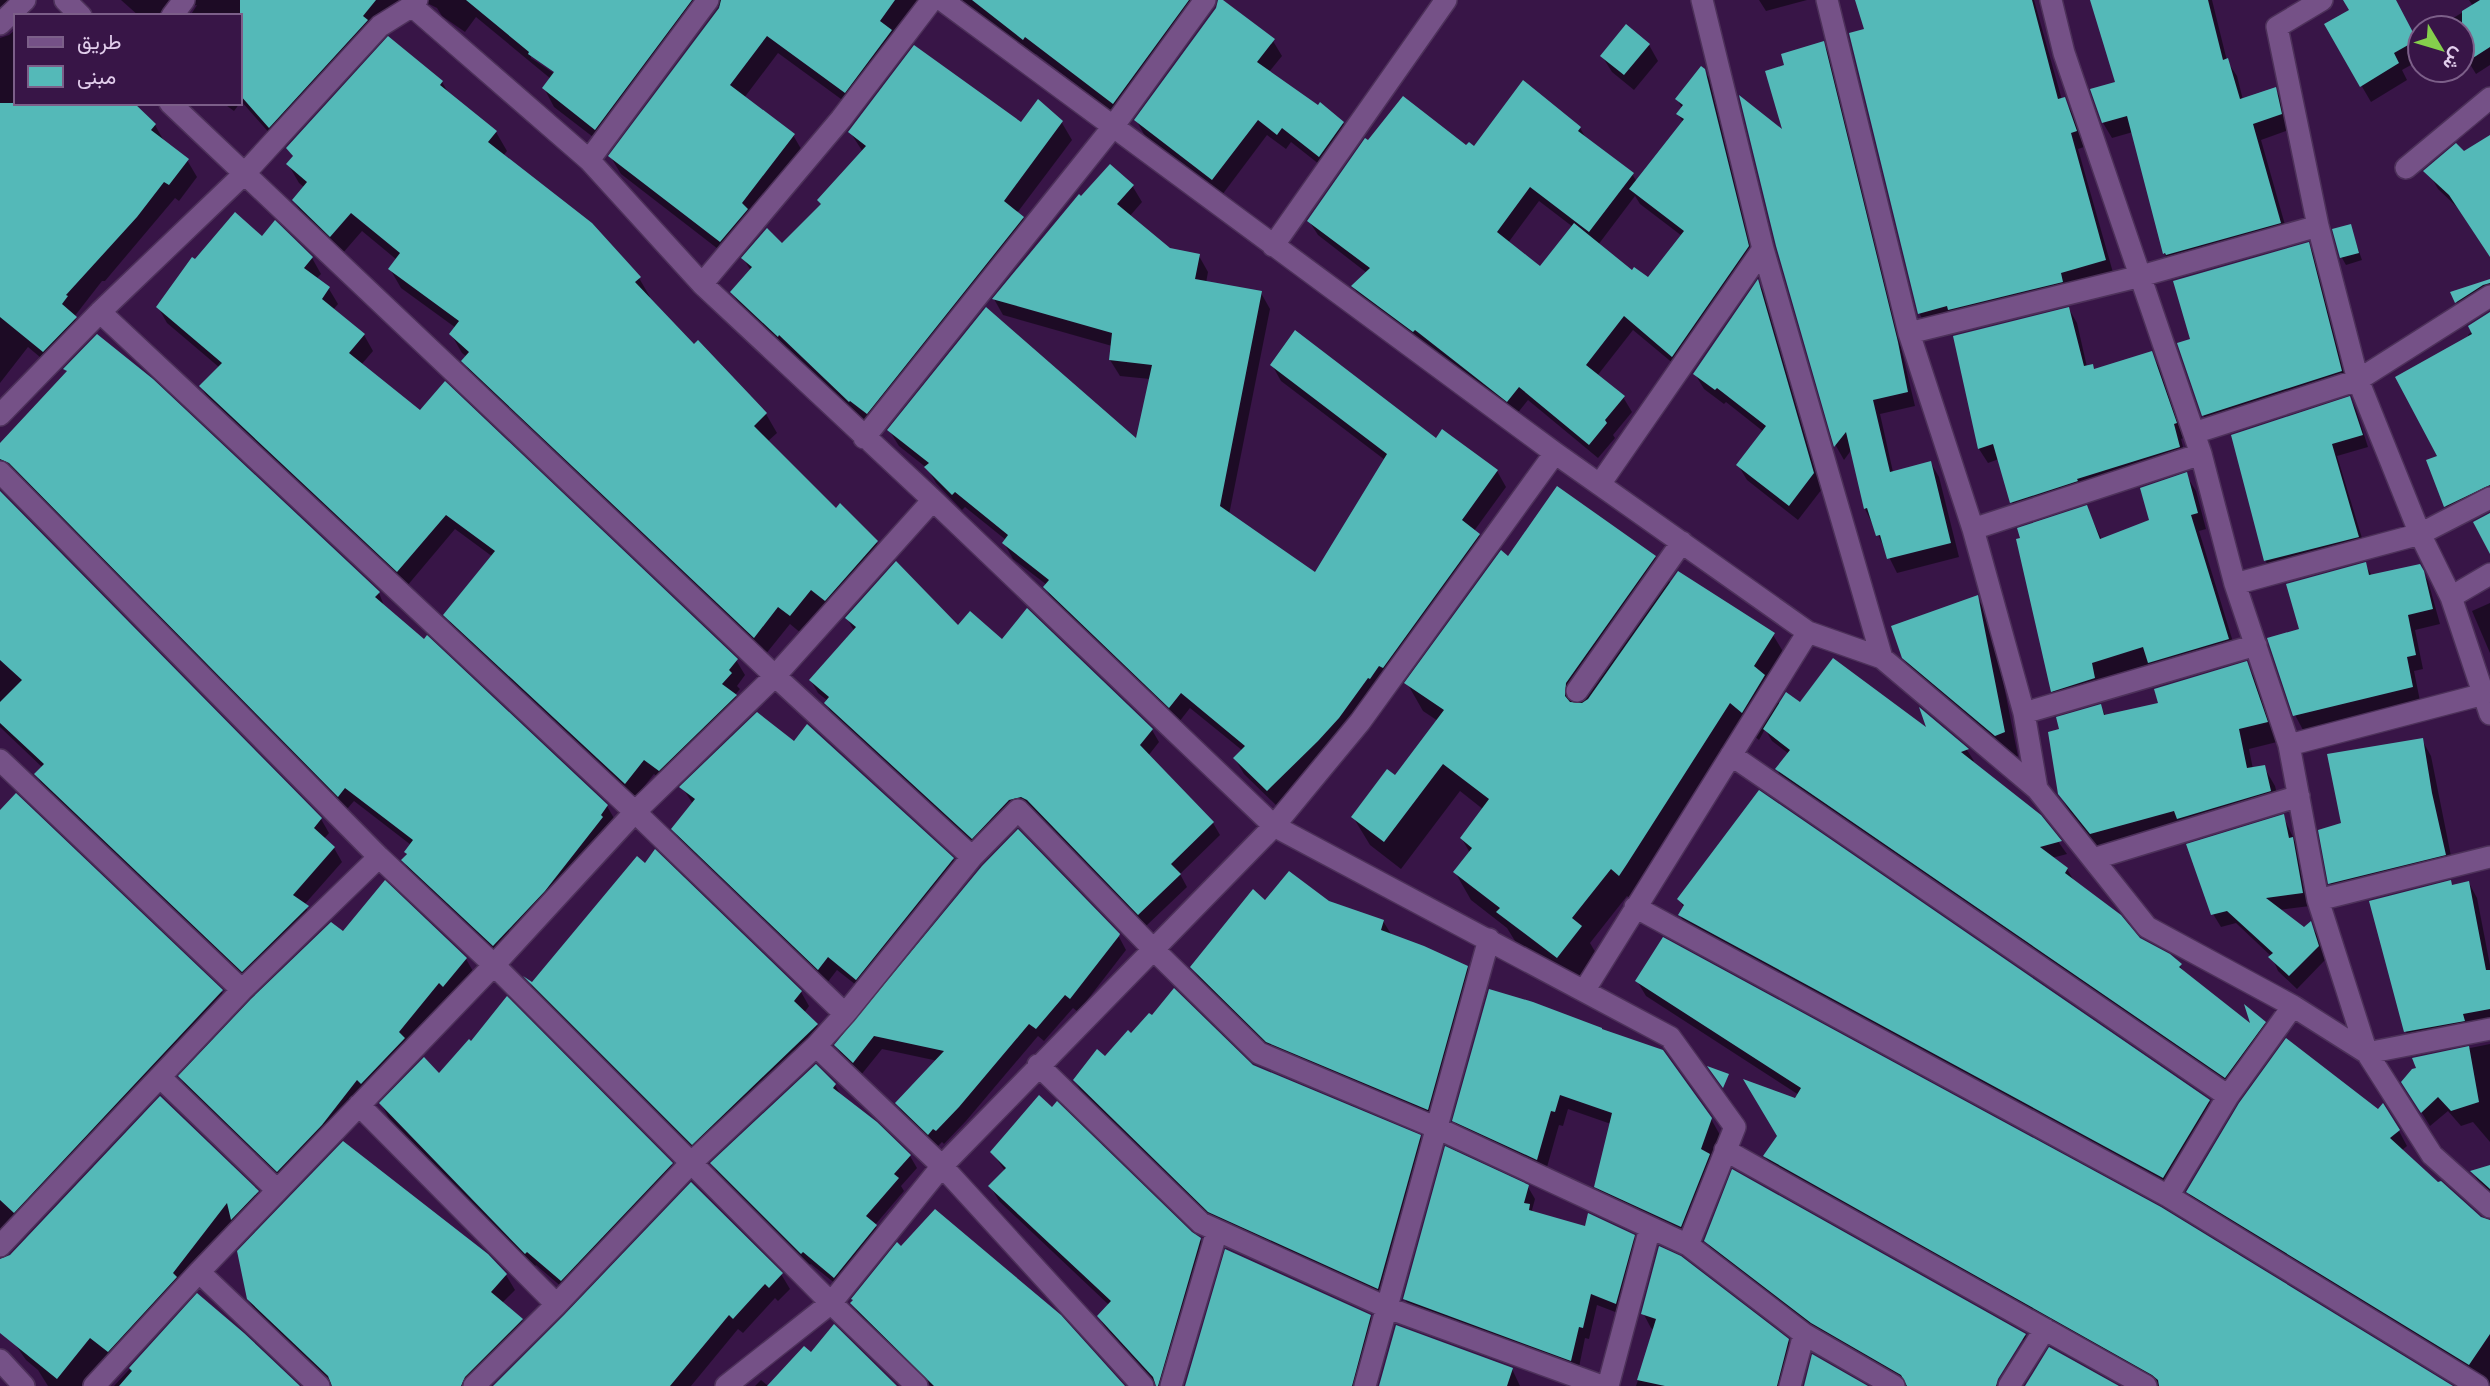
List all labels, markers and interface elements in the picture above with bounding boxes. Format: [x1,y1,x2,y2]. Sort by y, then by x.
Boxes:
legend [14,14,242,105]
north arrow [2406,14,2476,84]
text: طريق [77,30,122,55]
text: ش [2438,43,2470,75]
text: مبنى [77,65,116,89]

